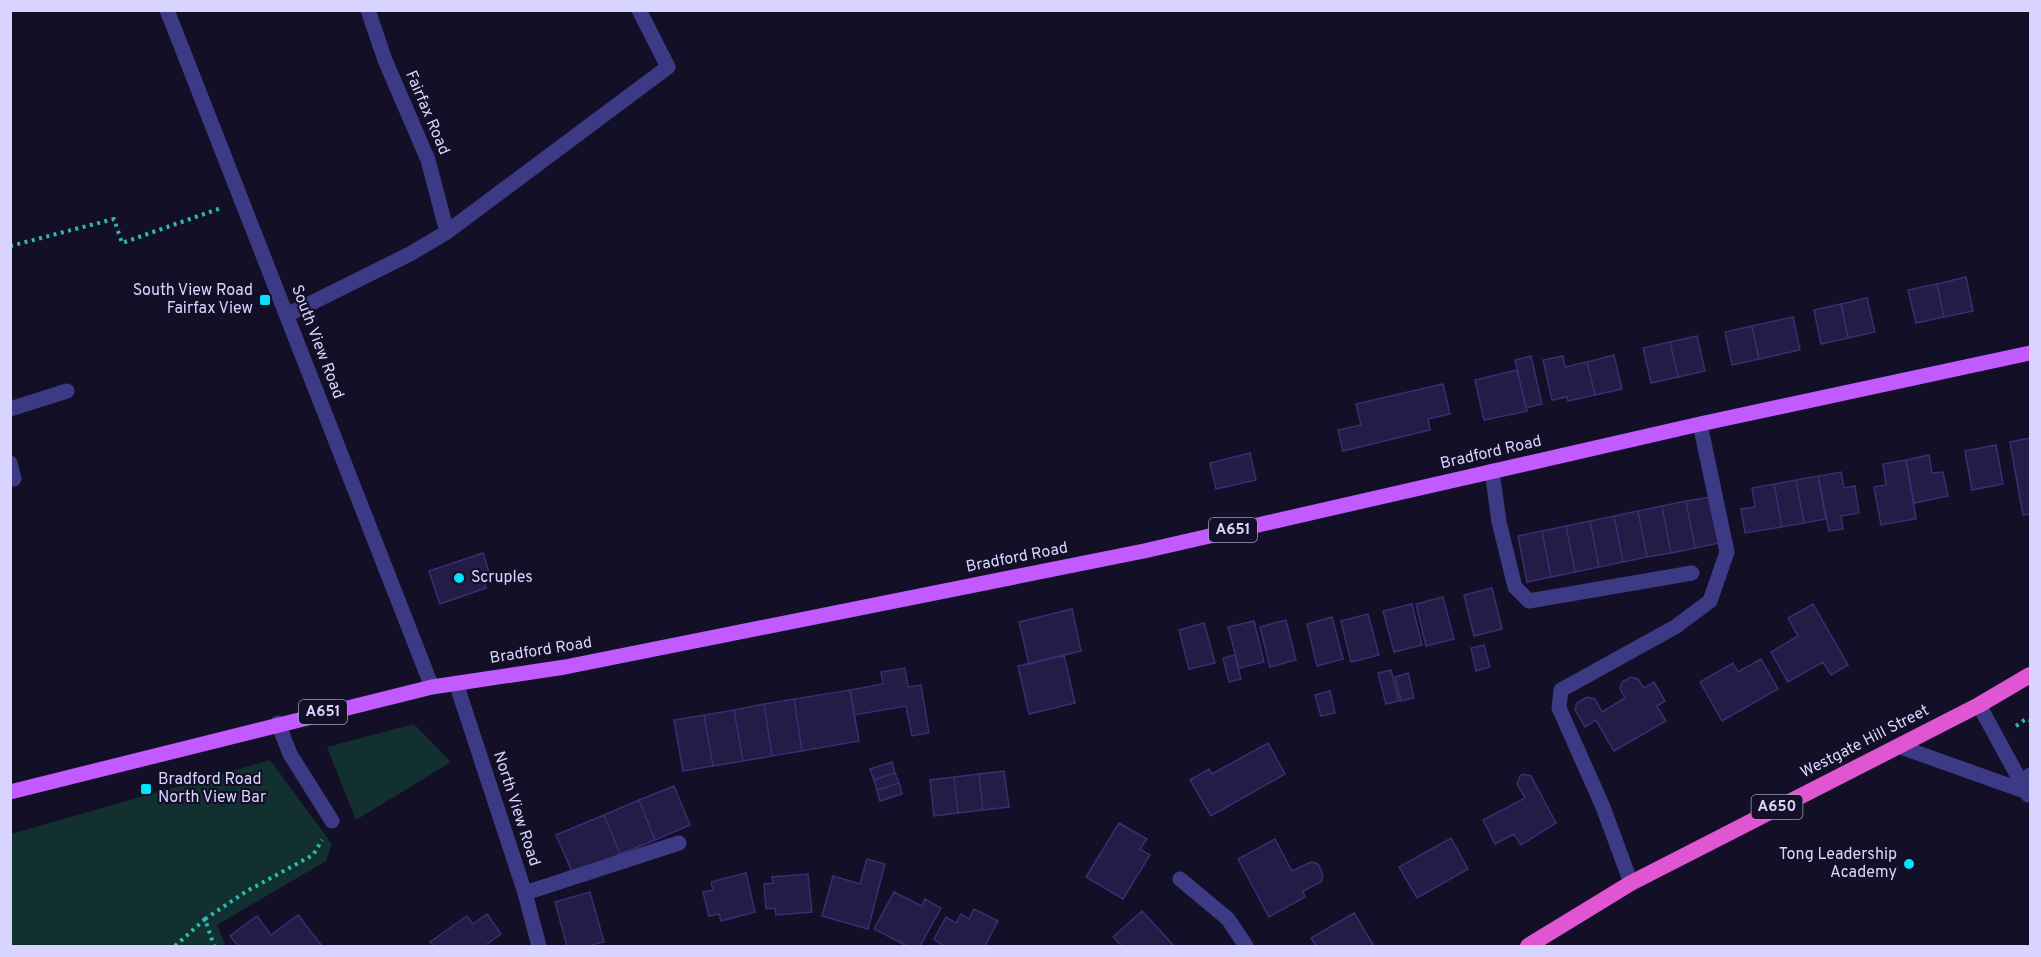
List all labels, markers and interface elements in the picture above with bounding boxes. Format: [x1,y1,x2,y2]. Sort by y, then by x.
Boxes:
street label: Fairfax Road [400,68,454,158]
place label: South View Road Fairfax View [133,281,253,319]
street label: South View Road [286,282,348,402]
marker: South View Road Fairfax View [258,293,272,307]
street label: Bradford Road [1438,432,1544,474]
road number: A651 [1209,518,1257,542]
street label: Bradford Road [964,538,1070,578]
place label: Scruples [471,568,533,588]
marker: Scruples [452,571,466,585]
street label: Bradford Road [488,633,594,669]
road number: A651 [299,700,347,724]
street label: Westgate Hill Street [1797,701,1933,783]
street label: North View Road [488,749,544,869]
place label: Bradford Road North View Bar [158,770,266,808]
marker: Bradford Road North View Bar [139,782,153,796]
road number: A650 [1752,795,1802,819]
place label: Tong Leadership Academy [1779,845,1897,883]
marker: Tong Leadership Academy [1902,857,1916,871]

